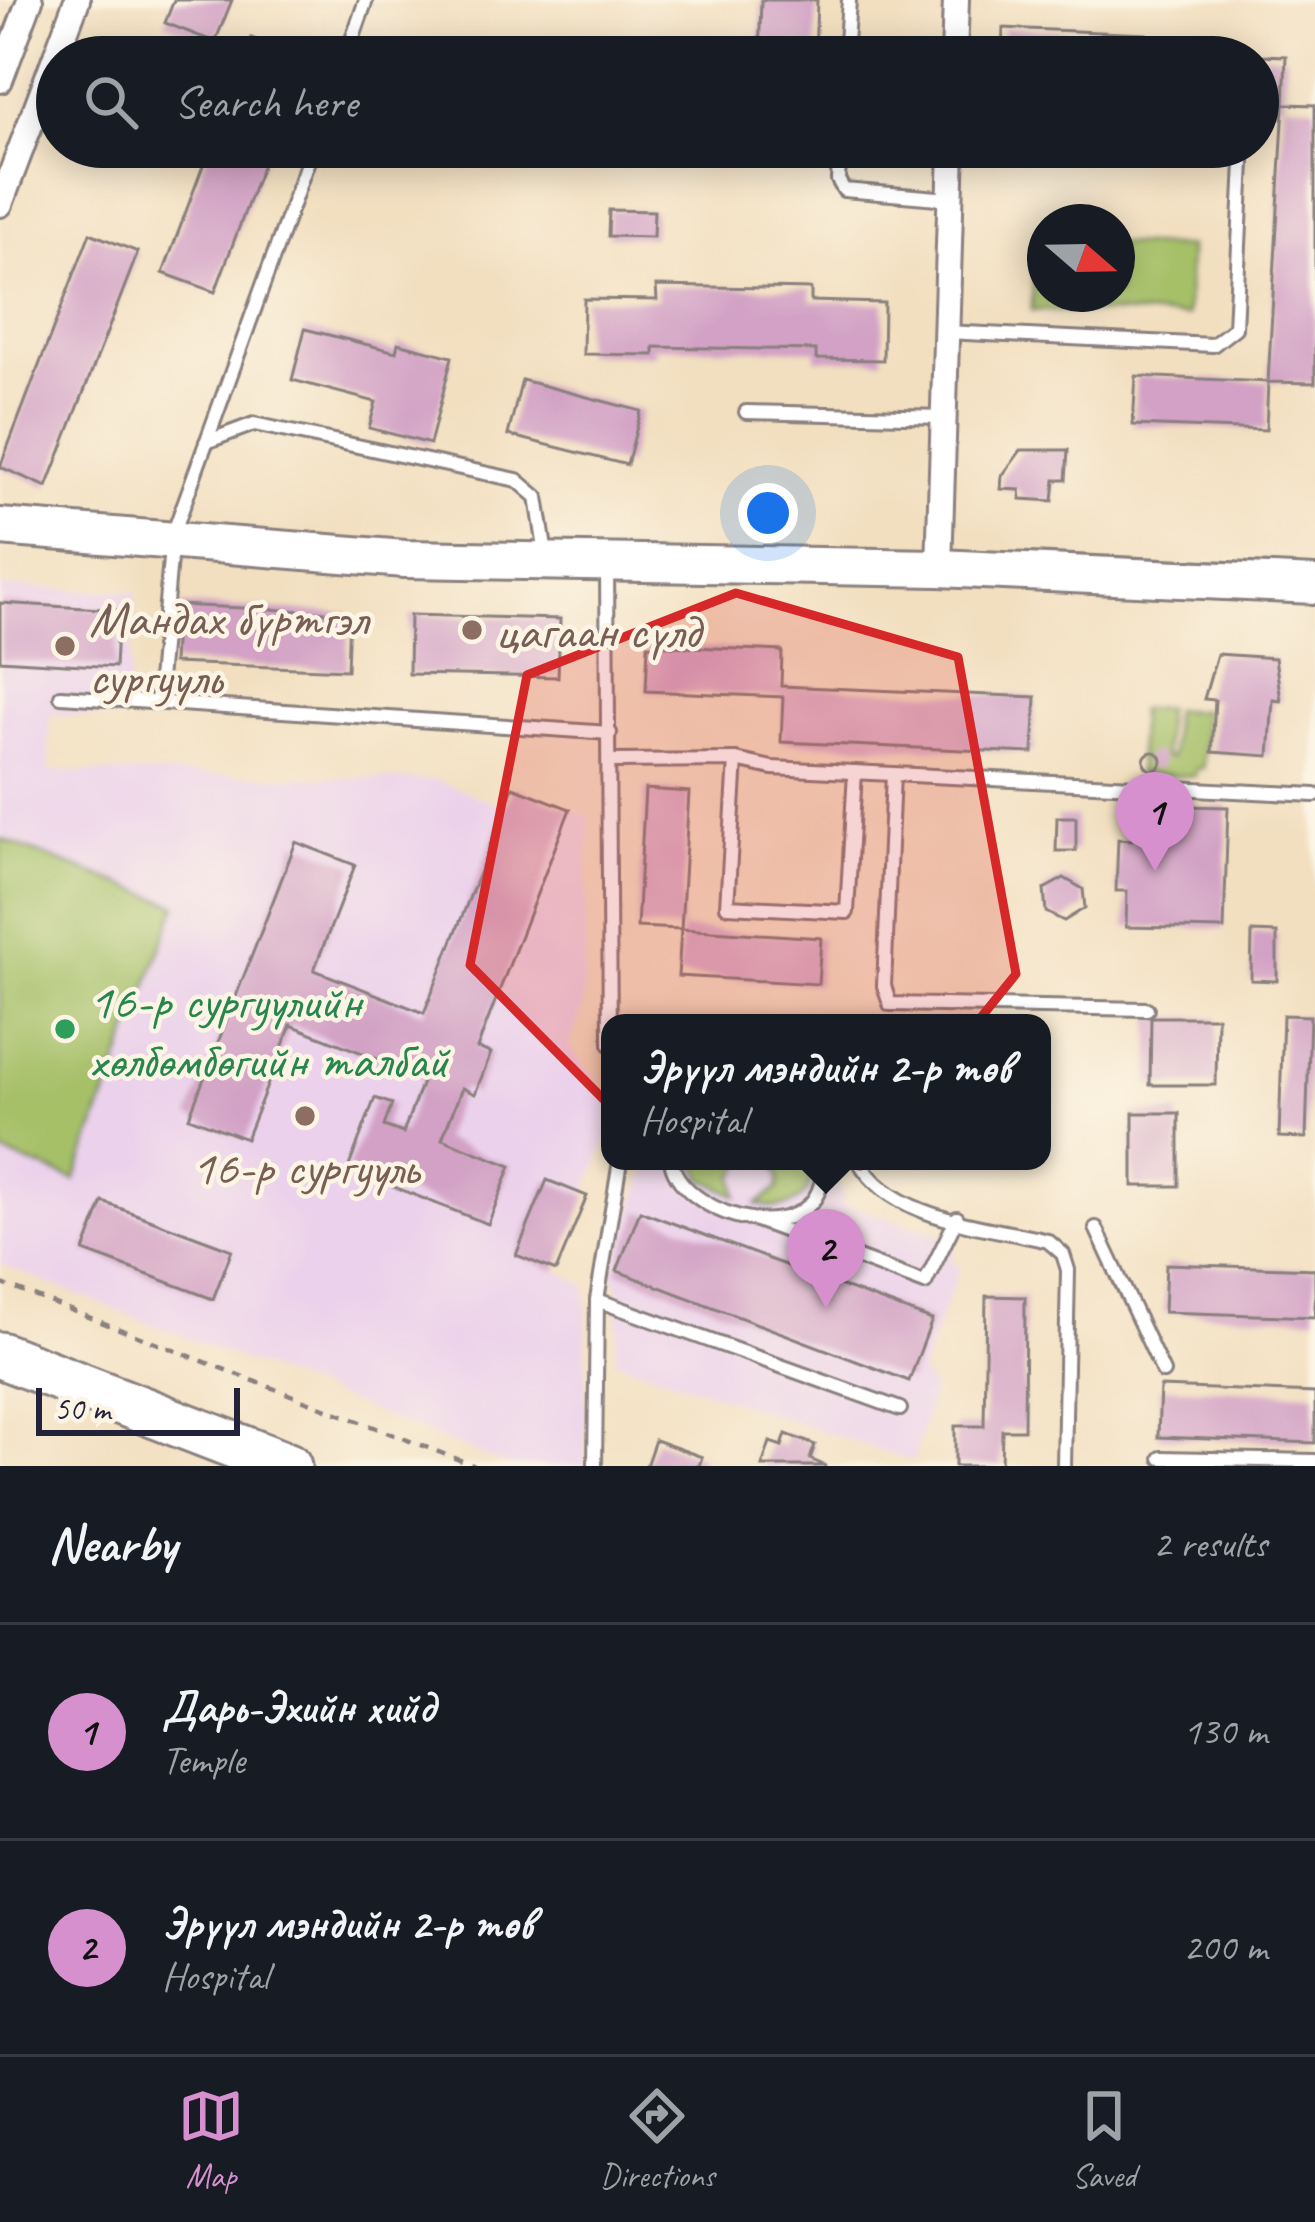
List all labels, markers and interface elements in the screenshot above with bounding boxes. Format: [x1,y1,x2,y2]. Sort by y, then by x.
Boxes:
search box [36,36,1279,168]
icon: search [78,69,144,135]
text: Search here [174,74,357,131]
north arrow [1027,204,1135,312]
your location [738,483,798,543]
place label: Мандах бүртгэл сургууль [89,586,371,709]
place label: цагаан сүлд [496,599,705,663]
marker: цагаан сүлд [459,617,485,643]
marker: Мандах бүртгэл сургууль [52,633,78,659]
pin: 1 [1116,772,1194,871]
place label: 16-р сургуулийн хөлбөмбөгийн талбай [89,969,451,1092]
popup [601,1014,1051,1170]
marker: 16-р сургуулийн хөлбөмбөгийн талбай [52,1016,78,1042]
text: Эрүүл мэндийн 2-р төв [640,1039,1012,1096]
text: Hospital [640,1096,747,1145]
marker: 16-р сургууль [292,1103,318,1129]
place label: 16-р сургууль [191,1135,422,1199]
pin: 2 [787,1209,865,1308]
scale bar [36,1382,240,1435]
text: 50 m [54,1388,110,1430]
text: Nearby [48,1512,176,1576]
text: 2 results [1153,1520,1267,1569]
text: Дарь-Эхийн хийд [162,1679,435,1736]
text: 1 [78,1707,96,1756]
text: 130 m [1183,1707,1267,1756]
text: Temple [162,1736,245,1785]
text: Эрүүл мэндийн 2-р төв [162,1895,534,1952]
text: 2 [78,1923,96,1972]
text: 200 m [1183,1923,1267,1972]
text: Hospital [162,1952,269,2001]
tab: Map [178,2083,244,2197]
tab: Directions [600,2083,715,2197]
tab: Saved [1071,2083,1137,2197]

